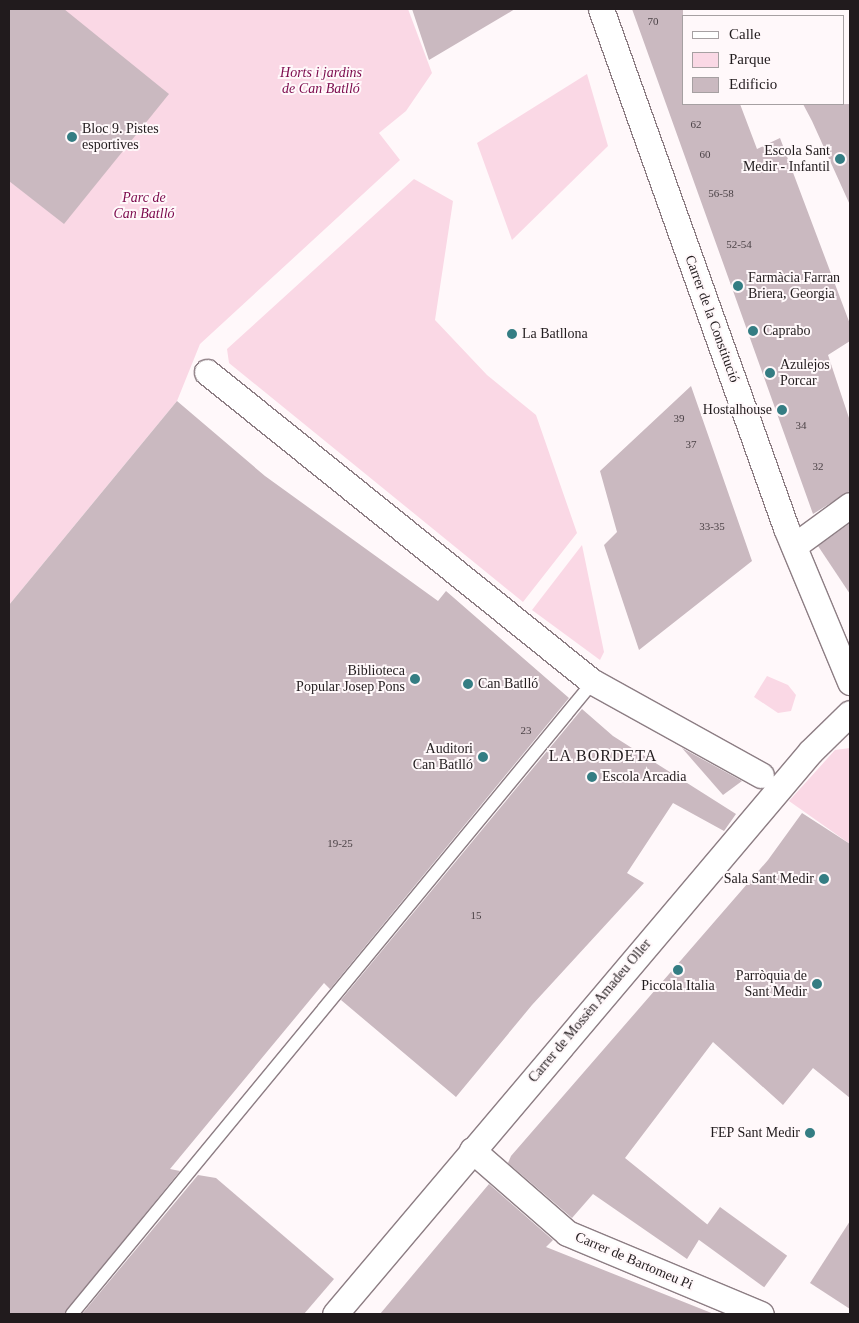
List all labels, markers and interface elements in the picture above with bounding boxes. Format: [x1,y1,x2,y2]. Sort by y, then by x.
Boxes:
house number: 70 [648,14,658,28]
legend [682,15,844,105]
text: Calle [729,26,761,42]
text: Parque [729,51,771,67]
park label: Horts i jardins de Can Batlló [280,65,362,98]
text: Edificio [729,76,777,92]
house number: 62 [690,117,701,131]
place label: Bloc 9. Pistes esportives [82,121,159,154]
marker: Bloc 9. Pistes esportives [66,131,78,143]
place label: Escola Sant Medir - Infantil [743,143,830,176]
house number: 60 [700,147,710,161]
marker: Escola Sant Medir - Infantil [834,153,846,165]
house number: 56-58 [708,186,734,200]
park label: Parc de Can Batlló [113,190,175,222]
house number: 52-54 [726,237,752,251]
street label: Carrer de la Constitució [681,253,743,385]
place label: Farmàcia Farran Briera, Georgia [748,270,840,302]
marker: Farmàcia Farran Briera, Georgia [732,280,744,292]
place label: Caprabo [763,323,810,339]
marker: Caprabo [747,325,759,337]
place label: La Batllona [522,326,588,342]
marker: La Batllona [506,328,518,340]
place label: Azulejos Porcar [780,357,830,390]
marker: Azulejos Porcar [764,367,776,379]
place label: Hostalhouse [703,402,772,418]
marker: Hostalhouse [776,404,788,416]
house number: 39 [674,411,684,425]
house number: 34 [796,418,806,432]
house number: 37 [686,437,696,451]
house number: 32 [812,459,824,473]
house number: 33-35 [699,519,725,533]
place label: Biblioteca Popular Josep Pons [296,663,405,696]
marker: Biblioteca Popular Josep Pons [409,673,421,685]
place label: Can Batlló [478,676,538,692]
marker: Can Batlló [462,678,474,690]
house number: 23 [520,723,532,737]
place label: Auditori Can Batlló [413,741,473,774]
district label: LA BORDETA [547,746,659,766]
marker: Auditori Can Batlló [477,751,489,763]
place label: Escola Arcadia [602,769,687,785]
marker: Escola Arcadia [586,771,598,783]
house number: 19-25 [327,836,353,850]
place label: Sala Sant Medir [724,871,814,887]
marker: Sala Sant Medir [818,873,830,885]
house number: 15 [471,908,482,922]
street label: Carrer de Mossèn Amadeu Oller [525,936,655,1086]
marker: Piccola Italia [672,964,684,976]
place label: Parròquia de Sant Medir [736,968,807,1000]
place label: Piccola Italia [641,978,715,994]
marker: Parròquia de Sant Medir [811,978,823,990]
place label: FEP Sant Medir [710,1125,800,1141]
marker: FEP Sant Medir [804,1127,816,1139]
street label: Carrer de Bartomeu Pi [573,1229,695,1293]

